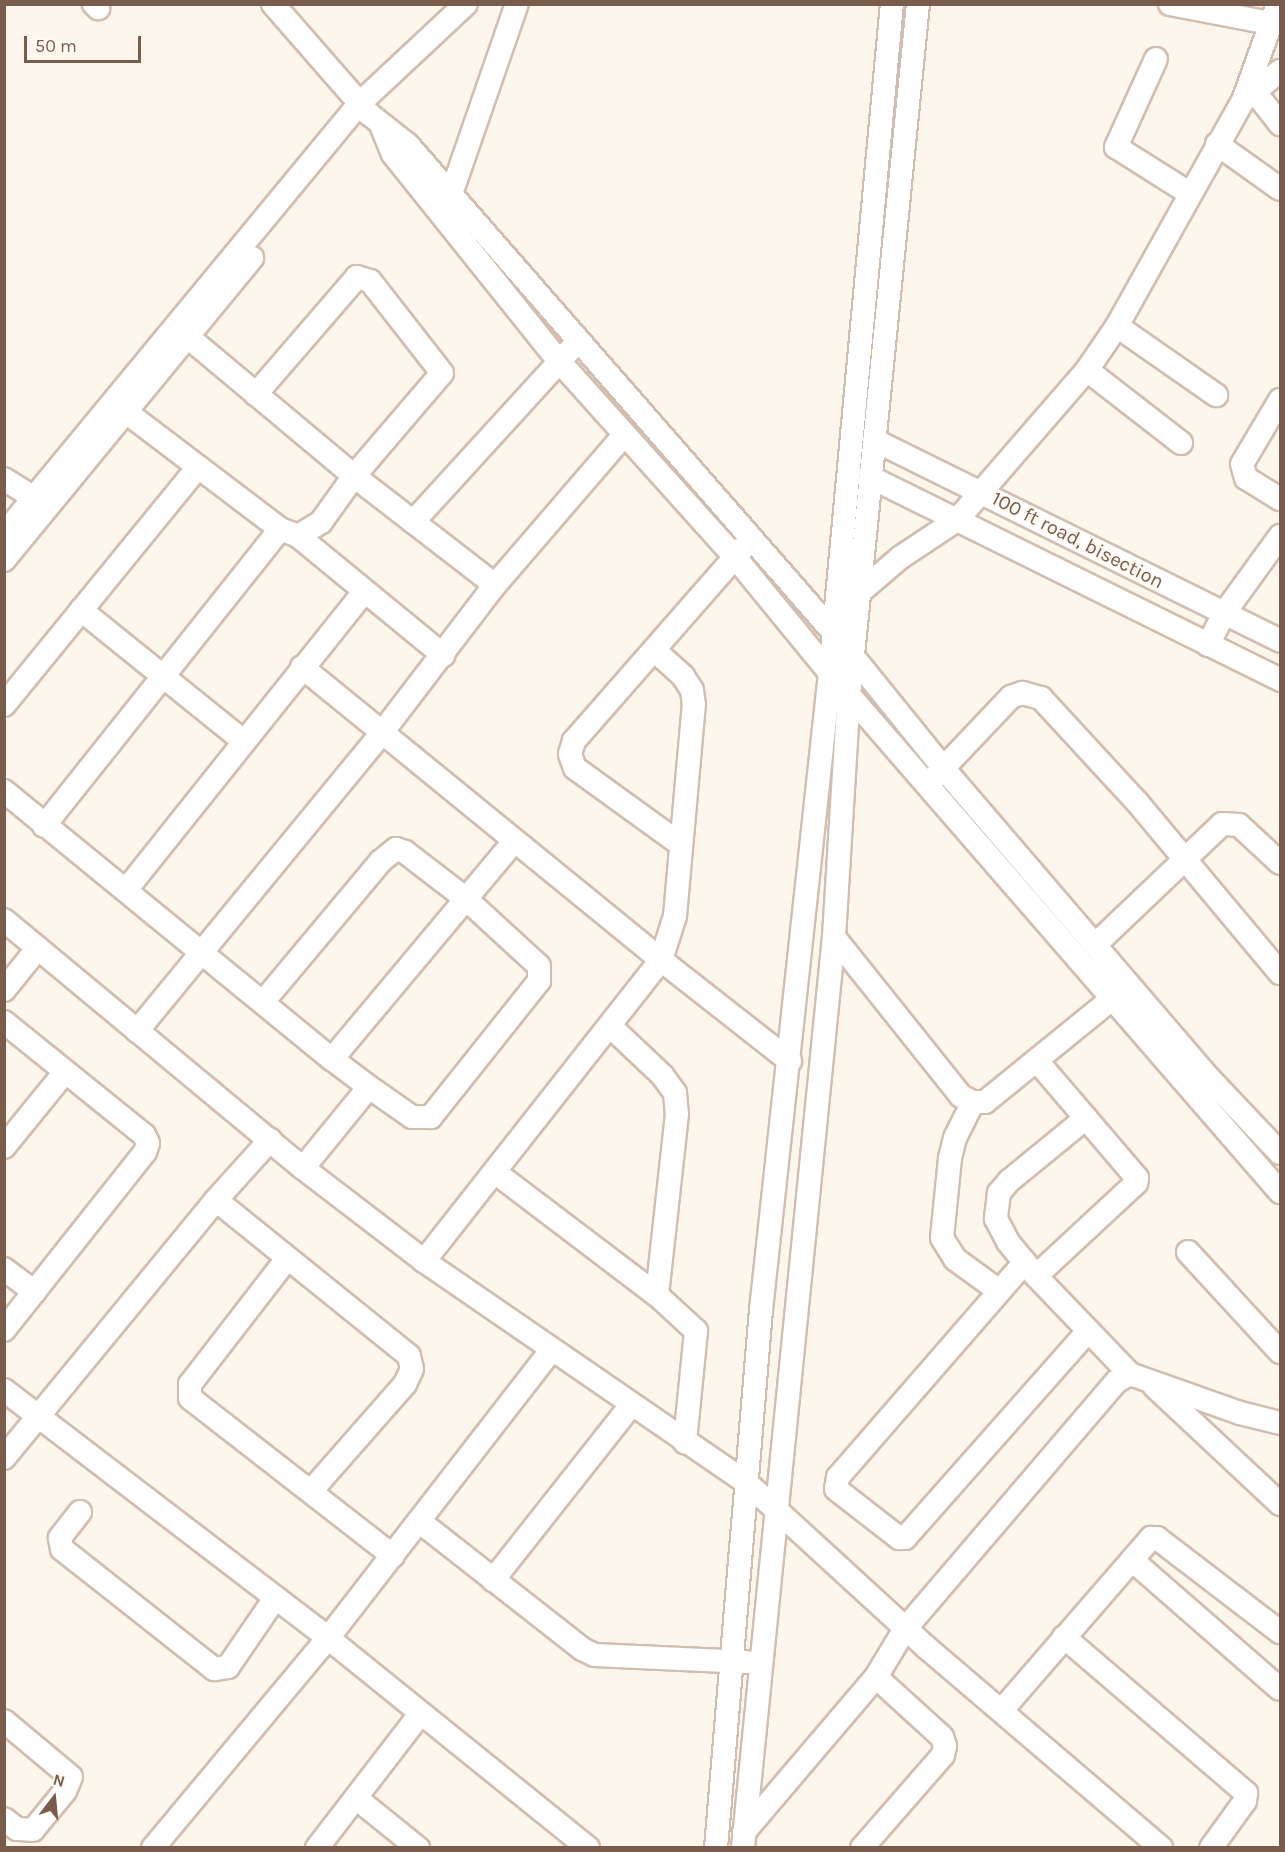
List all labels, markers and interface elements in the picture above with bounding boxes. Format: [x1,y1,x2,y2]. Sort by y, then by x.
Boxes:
scale bar [27,24,144,62]
text: 50 m [35,35,77,57]
street label: 100 ft road, bisection [988,486,1168,594]
north arrow [24,1768,84,1828]
text: N [51,1769,67,1791]

